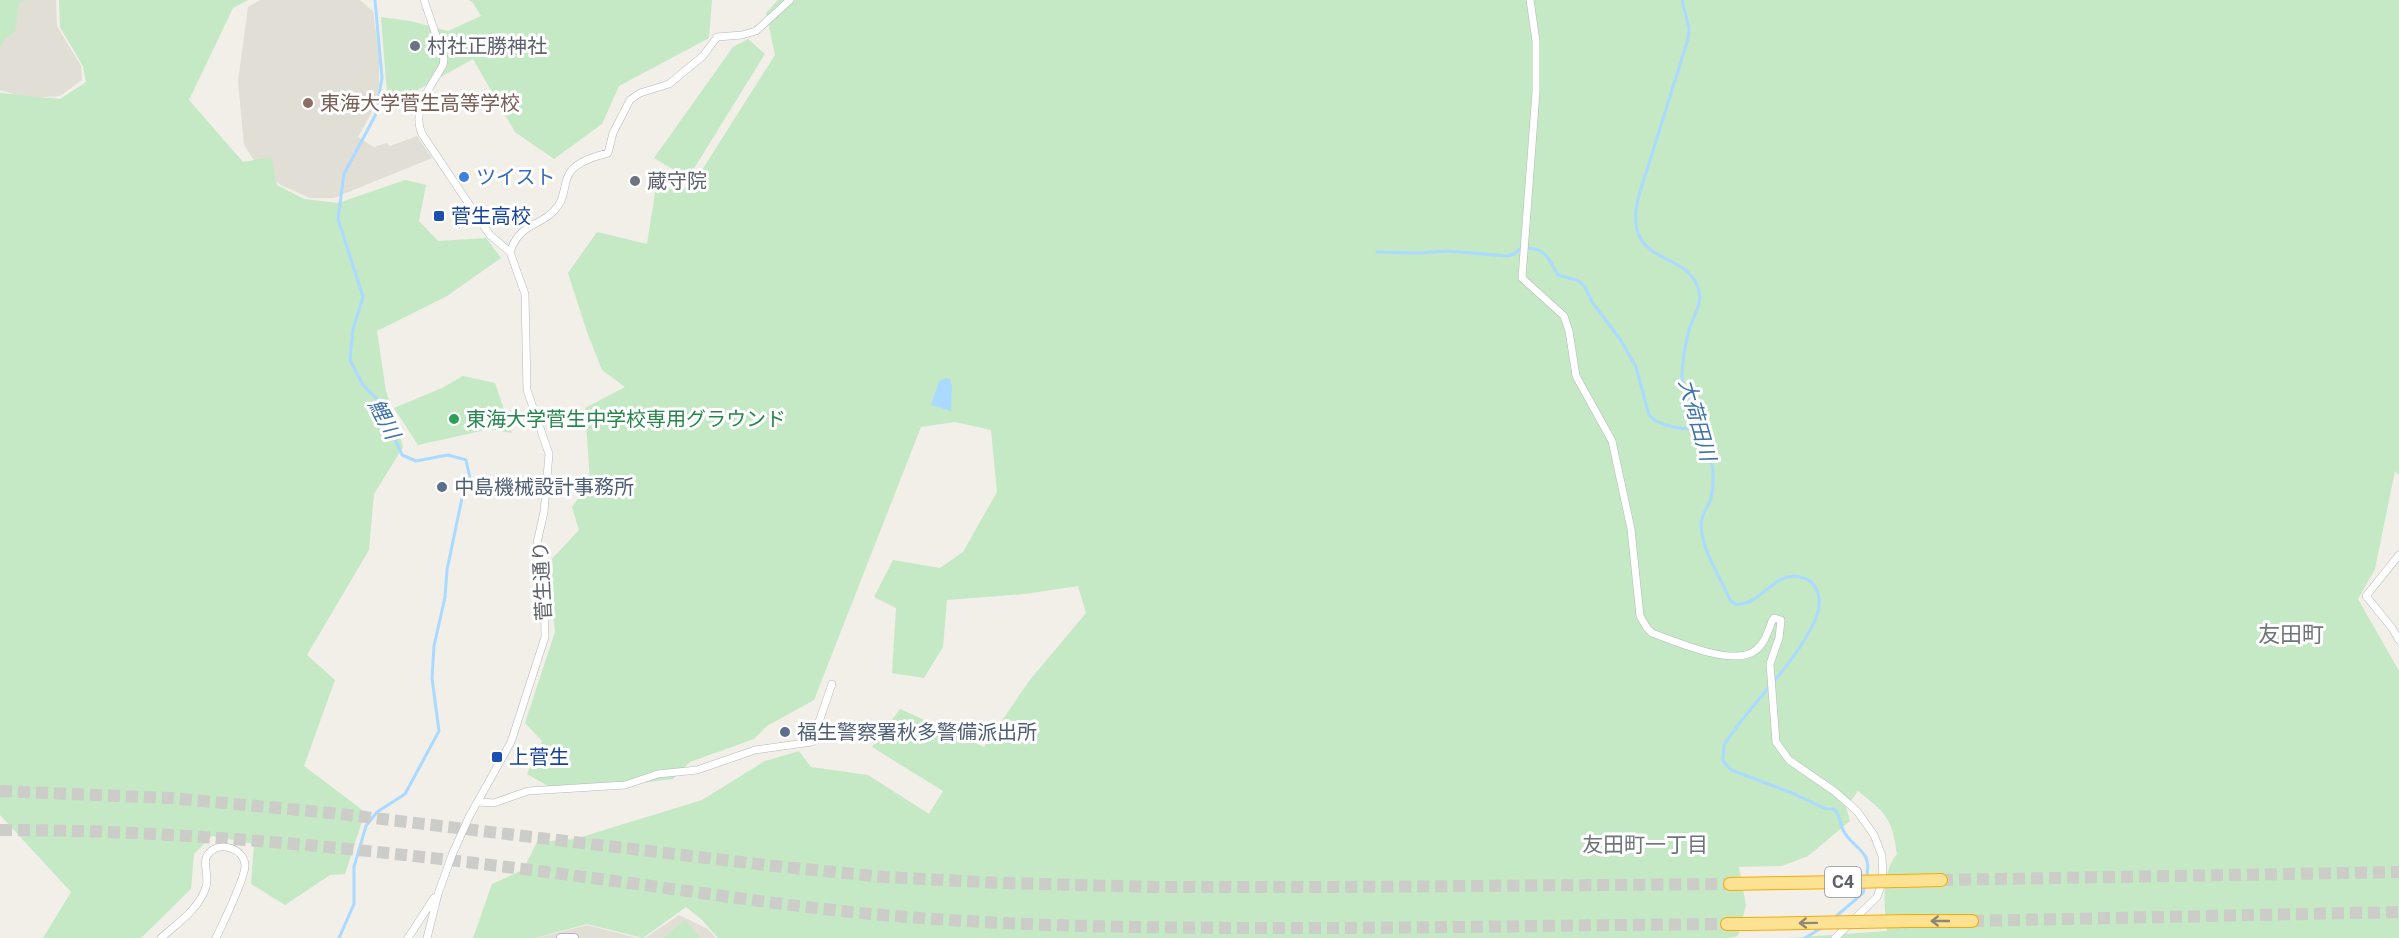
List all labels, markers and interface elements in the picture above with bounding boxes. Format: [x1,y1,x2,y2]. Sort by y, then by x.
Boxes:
place label: 村社正勝神社 [427,34,547,58]
marker: 村社正勝神社 [408,39,422,53]
place label: 東海大学菅生高等学校 [320,91,520,115]
marker: 東海大学菅生高等学校 [301,96,315,110]
place label: ツイスト [476,165,555,189]
place label: 蔵守院 [647,169,707,193]
marker: ツイスト [457,170,471,184]
marker: 蔵守院 [628,174,642,188]
place label: 菅生高校 [451,204,531,228]
marker: 菅生高校 [432,209,446,223]
water label: 大荷田川 [1674,376,1721,466]
water label: 鯉川 [364,395,405,445]
place label: 東海大学菅生中学校専用グラウンド [466,407,786,431]
marker: 東海大学菅生中学校専用グラウンド [447,412,461,426]
place label: 中島機械設計事務所 [454,475,634,499]
marker: 中島機械設計事務所 [435,480,449,494]
street label: 菅生通り [528,540,556,622]
district label: 友田町 [2258,622,2324,647]
place label: 福生警察署秋多警備派出所 [797,720,1037,744]
marker: 福生警察署秋多警備派出所 [778,725,792,739]
place label: 上菅生 [509,745,569,769]
marker: 上菅生 [490,750,504,764]
district label: 友田町一丁目 [1582,833,1708,857]
road number: C4 [1825,867,1861,897]
one-way arrow [1931,915,1951,927]
one-way arrow [1799,917,1819,928]

